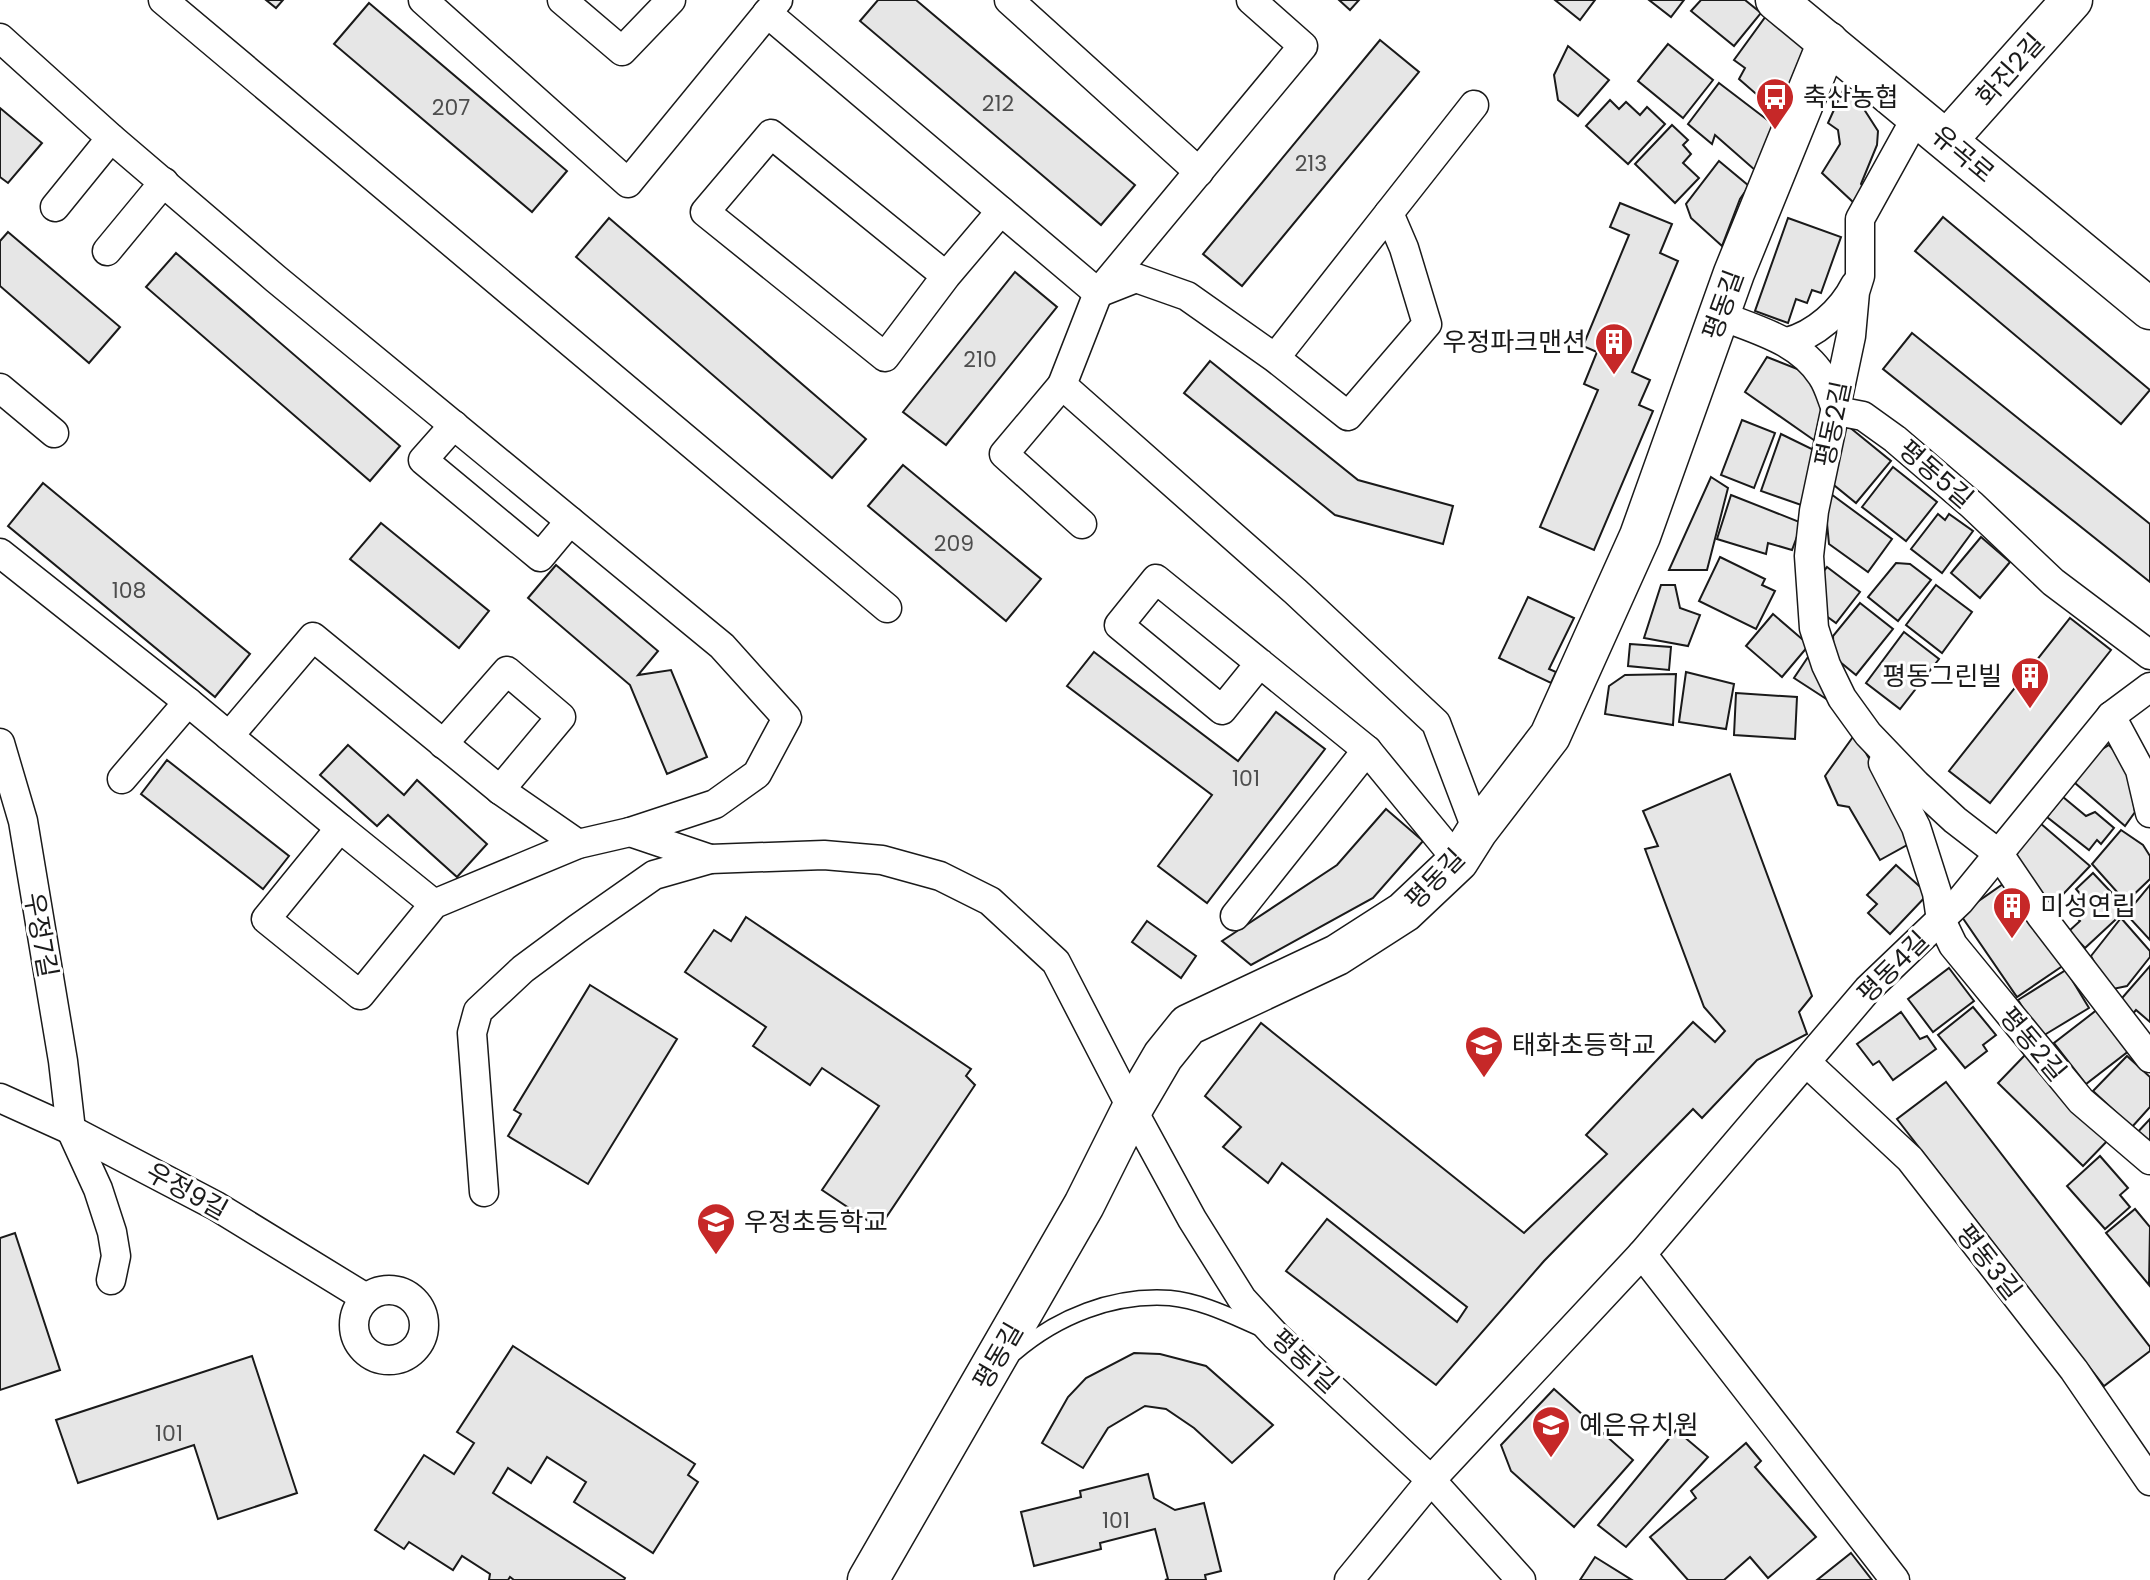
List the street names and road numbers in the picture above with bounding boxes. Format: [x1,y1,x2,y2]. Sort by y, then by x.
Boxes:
street label: 화진2길 [1968,26,2052,114]
street label: 유곡로 [1924,117,2002,191]
street label: 평동길 [1694,265,1752,345]
street label: 평동2길 [1806,378,1860,470]
street label: 평동5길 [1891,432,1981,516]
street label: 평동길 [1397,841,1473,917]
street label: 우정7길 [16,890,66,980]
street label: 평동4길 [1849,923,1937,1011]
street label: 평동2길 [1991,999,2075,1089]
street label: 우정9길 [140,1154,234,1228]
street label: 평동3길 [1948,1217,2030,1307]
street label: 평동길 [964,1316,1032,1396]
street label: 평동1길 [1263,1321,1347,1401]

